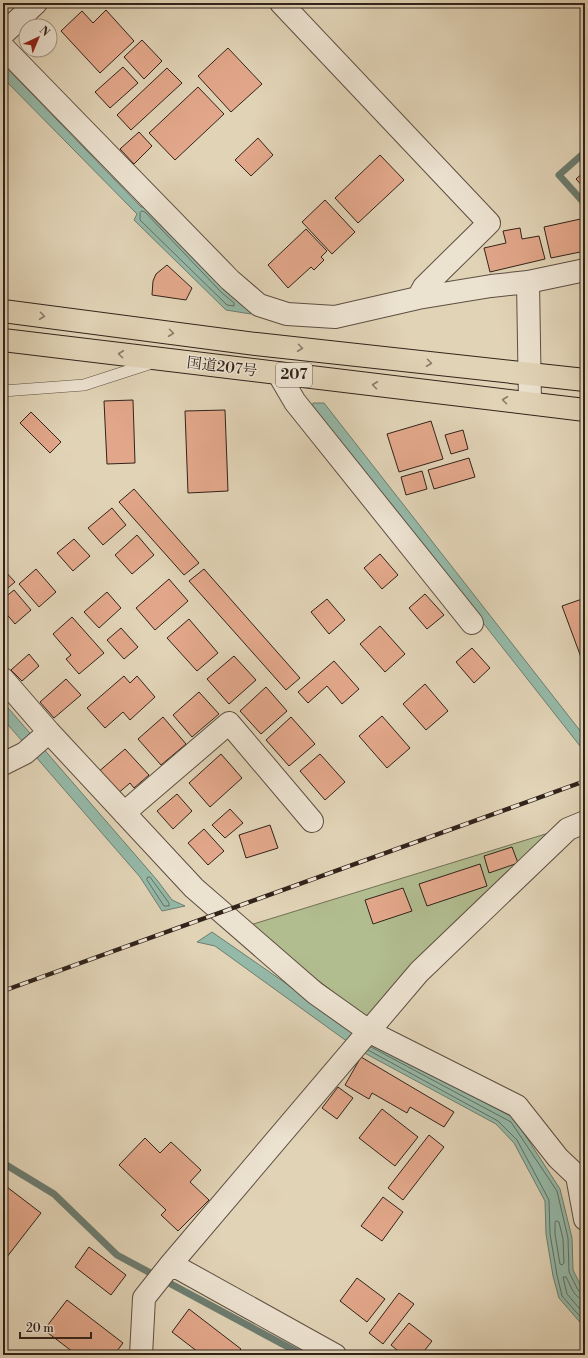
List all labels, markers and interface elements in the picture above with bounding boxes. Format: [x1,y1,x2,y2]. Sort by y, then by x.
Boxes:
north arrow [18,18,58,58]
text: N [36,23,52,40]
one-way arrow [39,311,45,320]
one-way arrow [168,328,174,337]
one-way arrow [297,343,303,352]
one-way arrow [118,350,124,359]
street label: 国道207号 [186,353,258,381]
one-way arrow [426,358,432,367]
road number: 207 [276,363,312,387]
one-way arrow [372,380,379,389]
one-way arrow [502,396,508,405]
scale bar [20,1314,91,1340]
text: 20 m [26,1321,54,1336]

